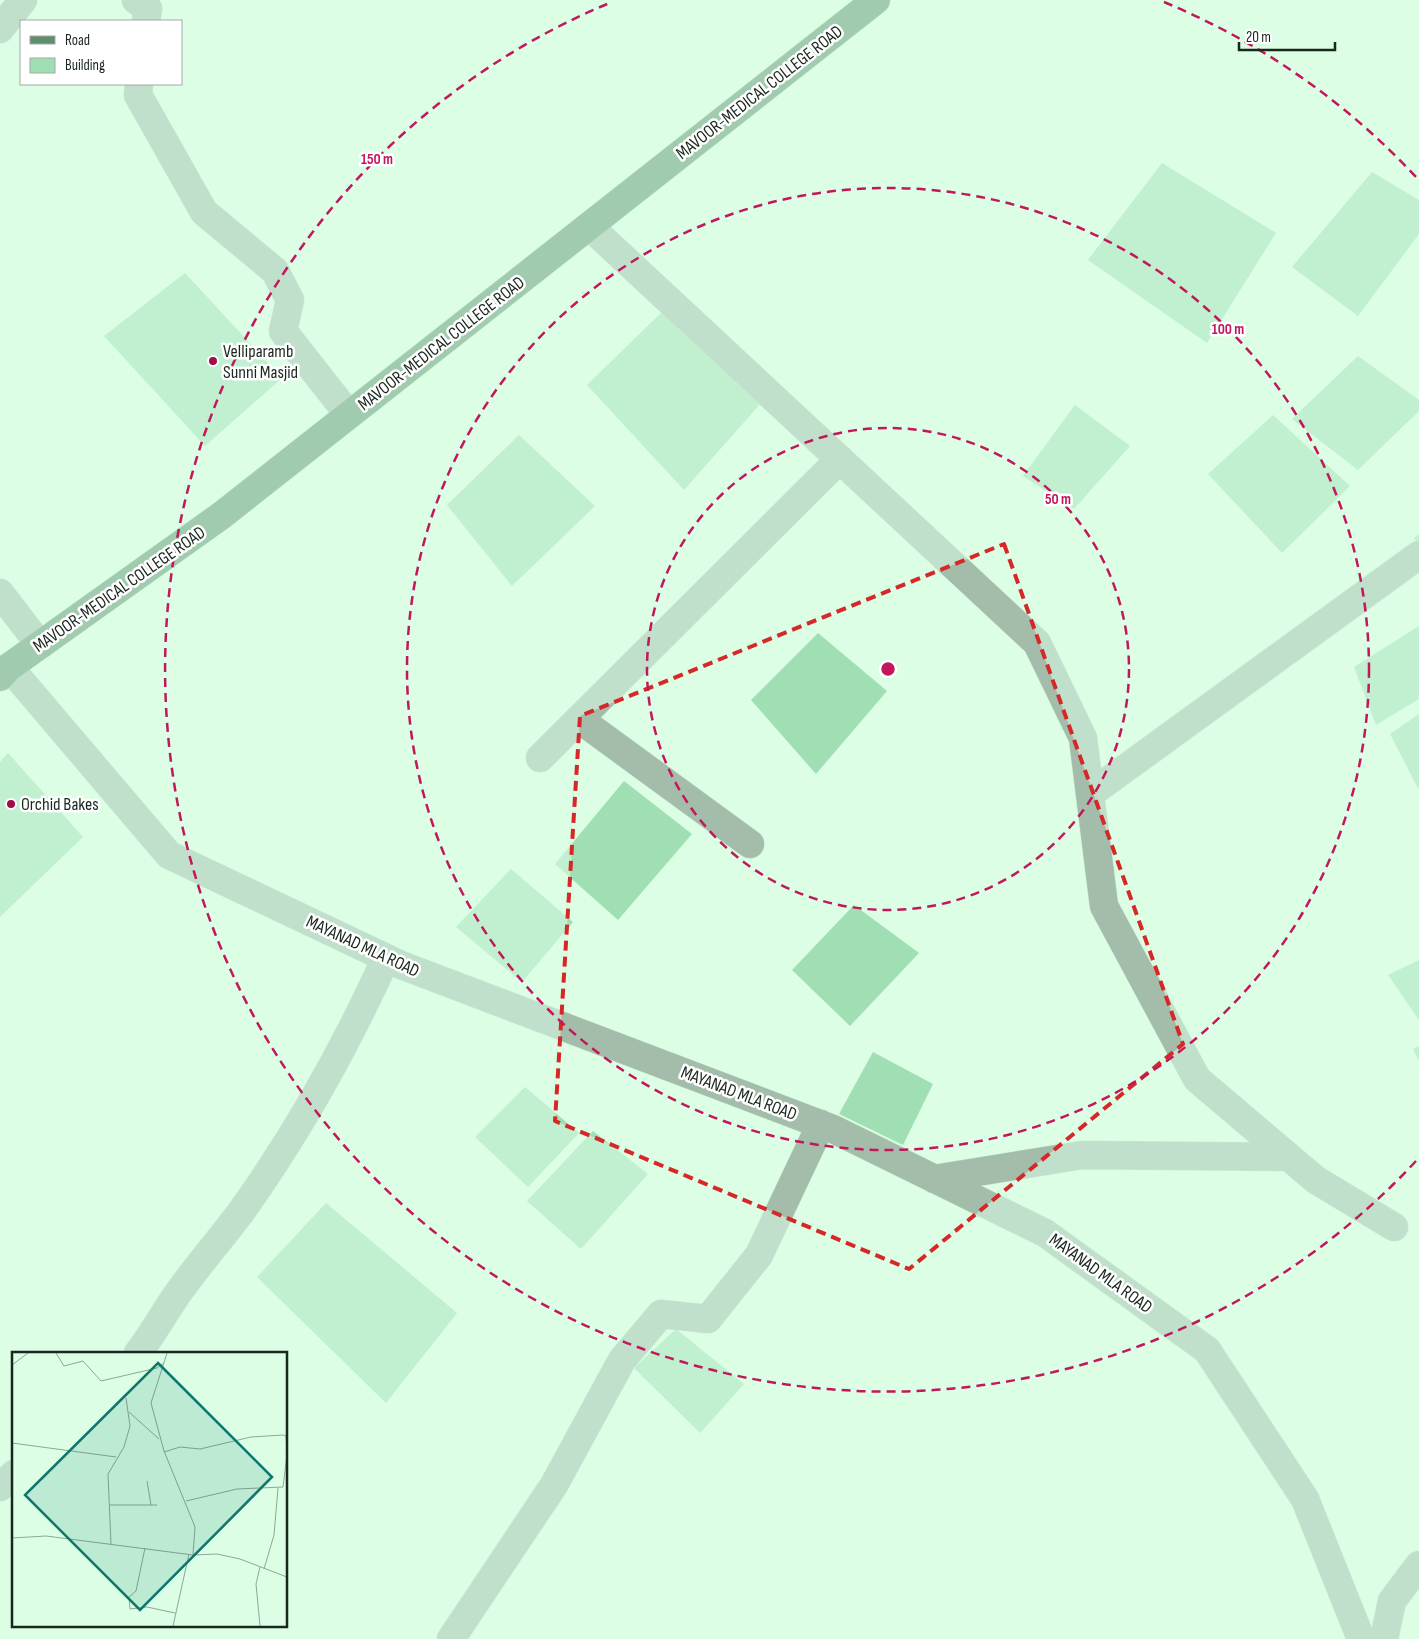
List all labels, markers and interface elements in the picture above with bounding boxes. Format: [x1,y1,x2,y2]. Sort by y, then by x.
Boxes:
legend [20,20,182,85]
scale bar [1239,20,1335,52]
street label: MAVOOR-MEDICAL COLLEGE ROAD [672,21,847,164]
text: 20 m [1246,28,1271,47]
text: Road [65,31,90,50]
text: Building [65,56,105,75]
text: 150 m [361,150,393,169]
street label: MAVOOR-MEDICAL COLLEGE ROAD [354,272,529,415]
text: 100 m [1212,320,1244,339]
place label: Velliparamb Sunni Masjid [223,341,298,383]
marker: Velliparamb Sunni Masjid [207,355,219,367]
text: 50 m [1045,490,1071,509]
street label: MAVOOR-MEDICAL COLLEGE ROAD [29,522,209,657]
centre of rings [879,660,897,678]
place label: Orchid Bakes [21,794,99,815]
marker: Orchid Bakes [5,798,17,810]
street label: MAYANAD MLA ROAD [303,911,423,982]
street label: MAYANAD MLA ROAD [678,1062,800,1125]
street label: MAYANAD MLA ROAD [1045,1229,1156,1318]
inset map [12,1352,288,1626]

